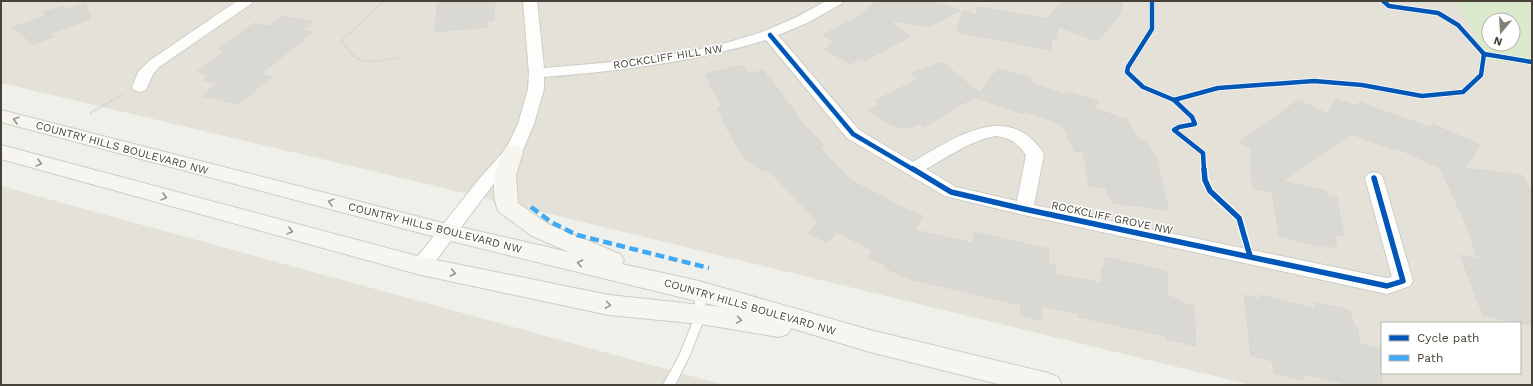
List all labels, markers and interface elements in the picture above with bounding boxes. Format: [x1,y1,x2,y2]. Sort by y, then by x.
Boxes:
north arrow [1481,12,1521,52]
text: N [1492,34,1504,48]
street label: ROCKCLIFF HILL NW [612,42,724,72]
one-way arrow [12,116,19,125]
street label: COUNTRY HILLS BOULEVARD NW [34,119,210,177]
one-way arrow [35,158,42,166]
one-way arrow [160,192,167,201]
one-way arrow [328,198,335,207]
street label: ROCKCLIFF GROVE NW [1050,199,1174,237]
street label: COUNTRY HILLS BOULEVARD NW [347,200,524,256]
one-way arrow [286,226,293,234]
one-way arrow [576,260,583,268]
one-way arrow [450,268,456,277]
street label: COUNTRY HILLS BOULEVARD NW [662,276,838,338]
one-way arrow [604,300,611,309]
one-way arrow [736,316,742,324]
legend [1381,322,1521,374]
text: Cycle path [1417,331,1479,345]
text: Path [1417,351,1443,365]

